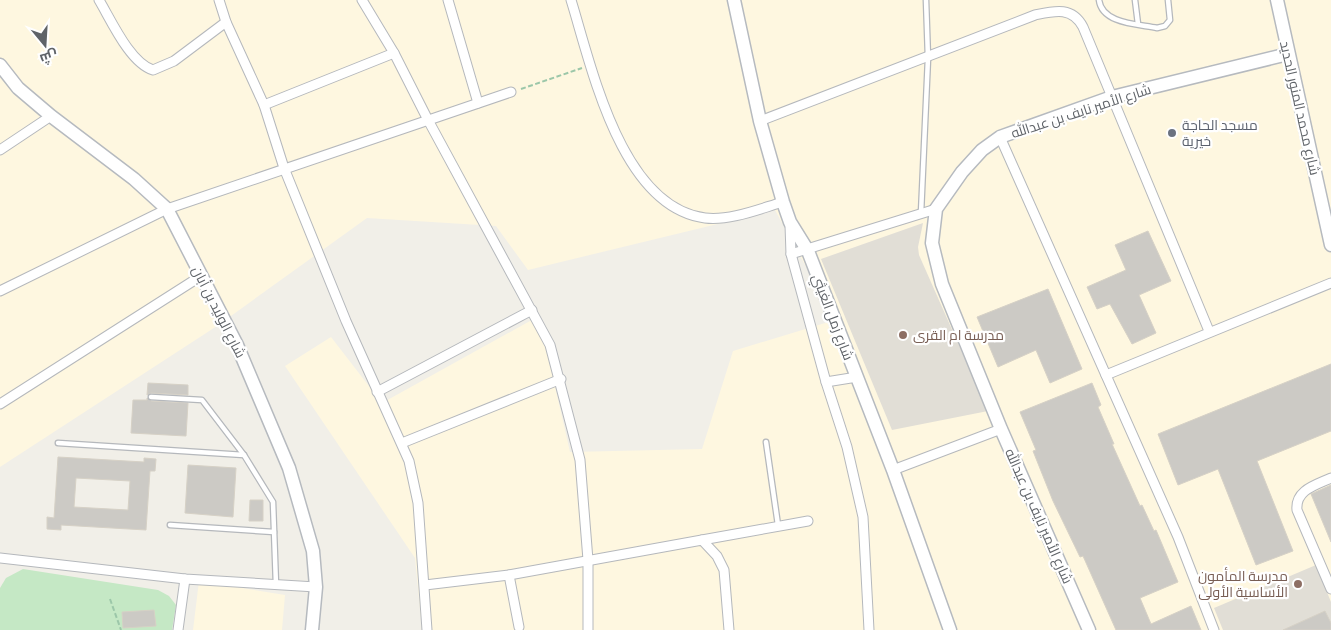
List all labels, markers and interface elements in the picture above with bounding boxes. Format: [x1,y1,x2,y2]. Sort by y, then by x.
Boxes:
north arrow [20,20,70,70]
street label: شارع محمد المنور الحديد [1276,39,1324,177]
text: ش [38,46,60,69]
street label: شارع الأمير نايف بن عبدالله [1009,80,1153,142]
place label: مسجد الحاجة خيرية [1182,116,1258,149]
marker: مسجد الحاجة خيرية [1166,127,1178,139]
street label: شارع الوليد بن أبان [188,263,250,361]
street label: شارع زمل الغيثي [805,271,858,364]
place label: مدرسة ام القرى [913,326,1004,345]
marker: مدرسة ام القرى [897,329,909,341]
street label: شارع الأمير نايف بن عبدالله [1001,446,1077,586]
place label: مدرسة المأمون الأساسية الأولى [1198,567,1288,600]
marker: مدرسة المأمون الأساسية الأولى [1292,578,1304,590]

